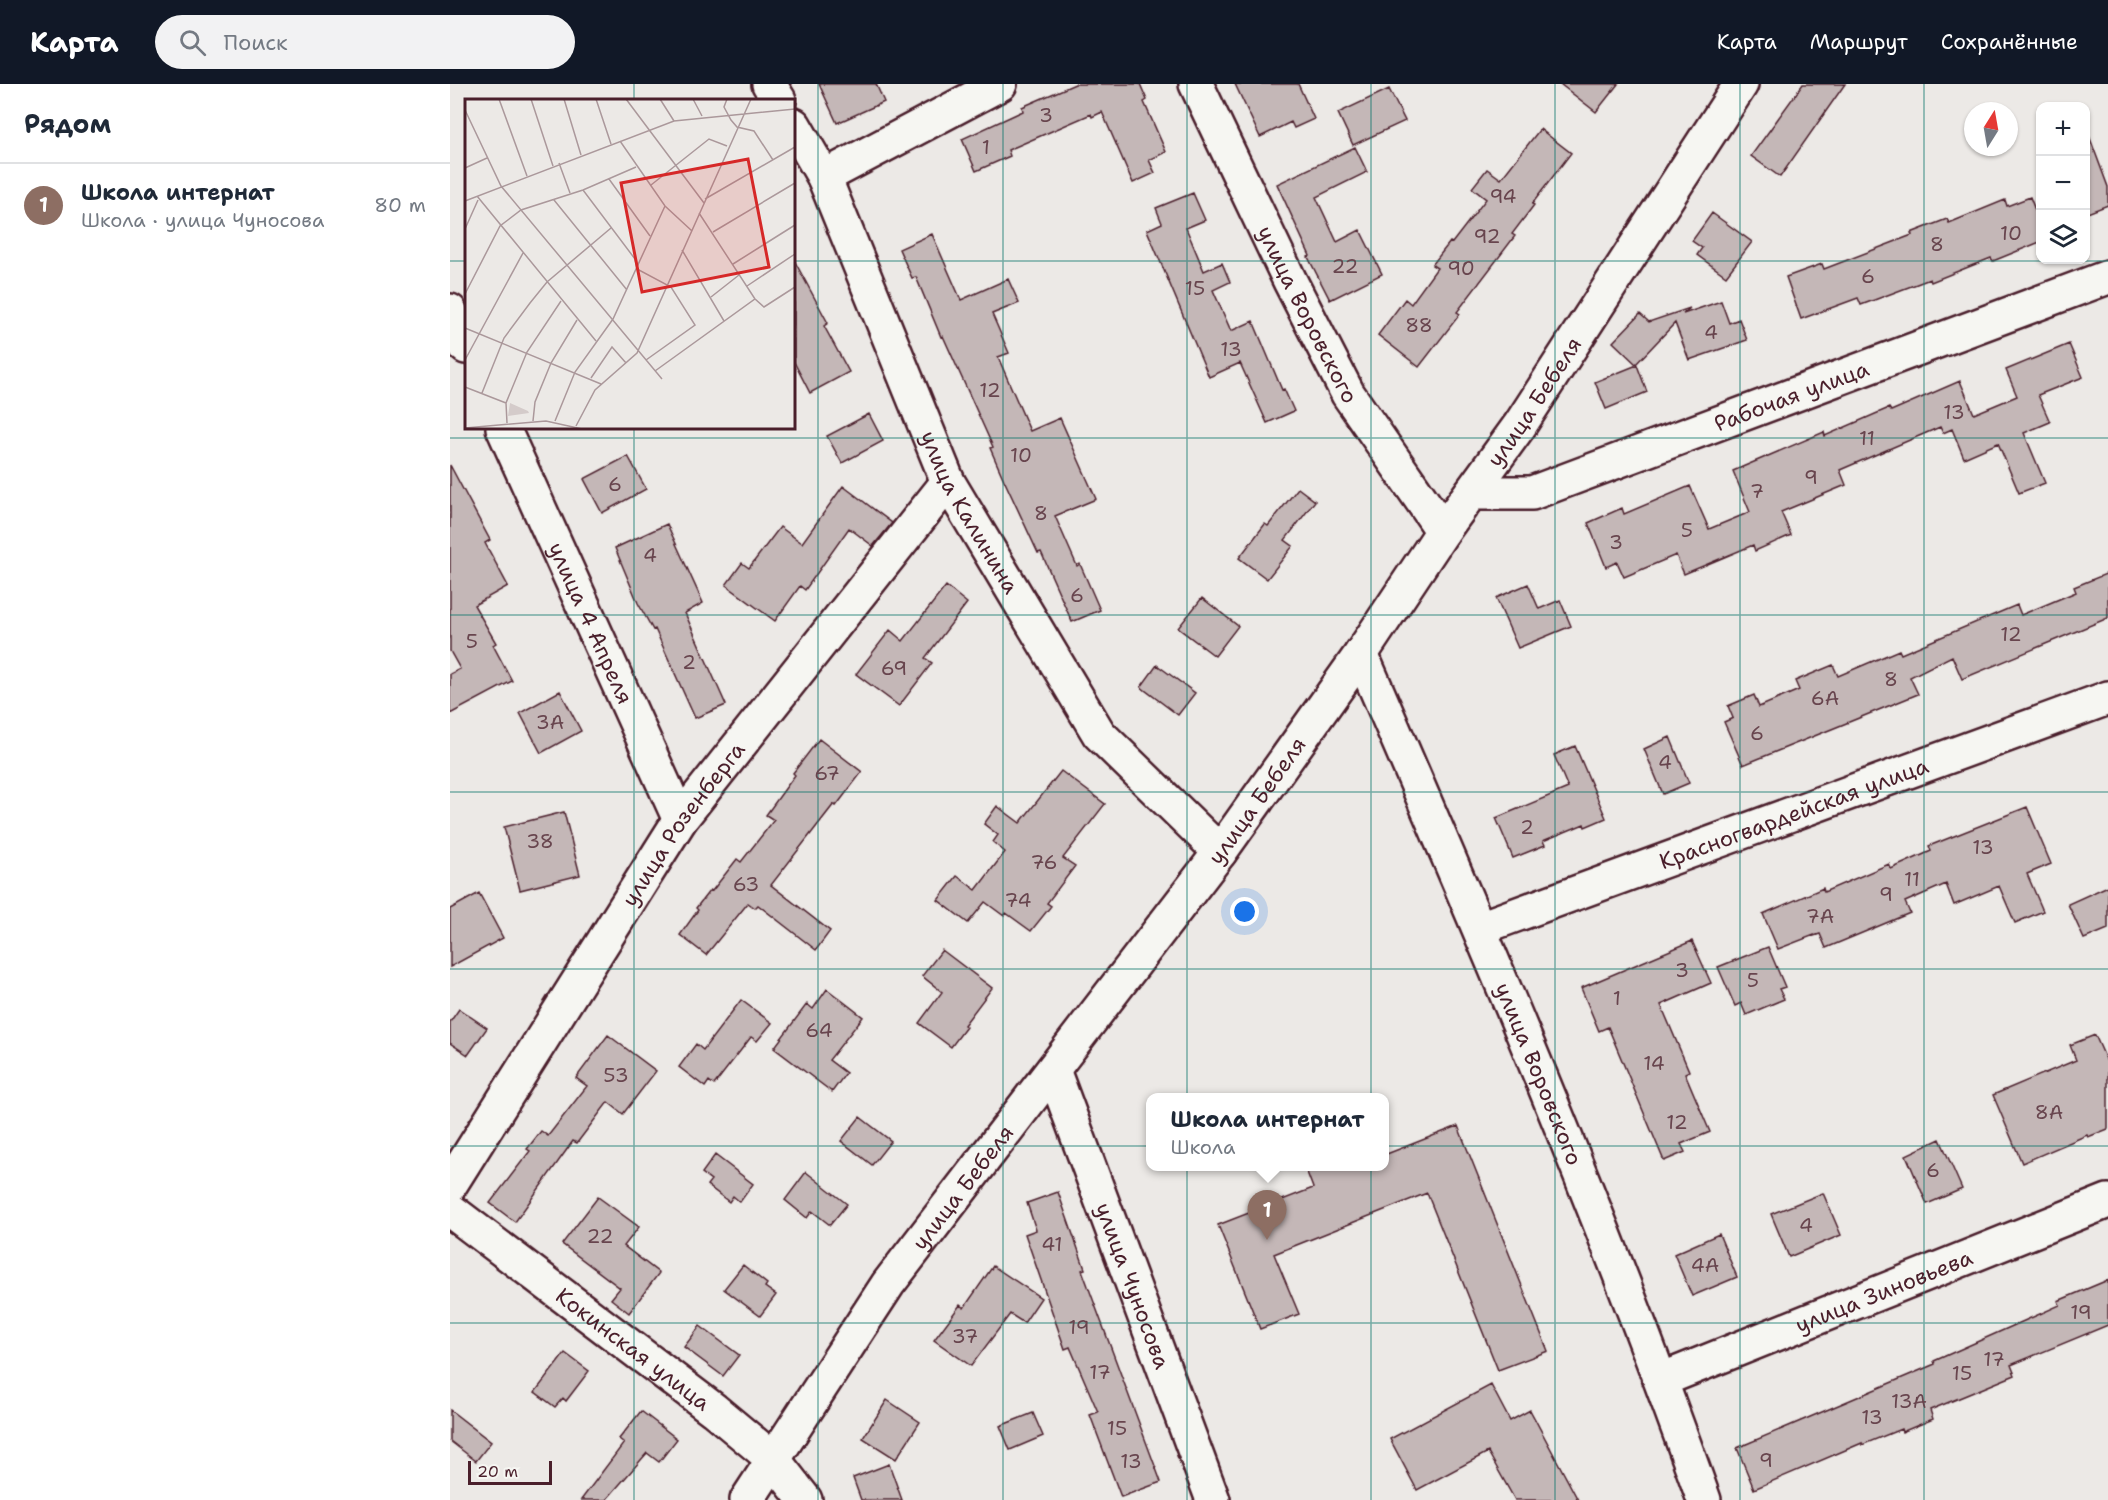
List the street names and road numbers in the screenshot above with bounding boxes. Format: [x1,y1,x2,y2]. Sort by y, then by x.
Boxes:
street label: улица Воровского [1251,221,1364,409]
street label: улица Бебеля [1481,331,1588,473]
street label: Рабочая улица [1710,354,1873,438]
street label: улица Калинина [914,427,1026,599]
street label: улица 4 Апреля [542,538,640,709]
street label: улица Бебеля [1202,731,1312,871]
street label: улица Розенберга [615,736,752,912]
street label: Красногвардейская улица [1655,751,1933,876]
street label: улица Воровского [1488,978,1589,1169]
street label: улица Бебеля [905,1119,1020,1256]
street label: улица Чуносова [1089,1198,1177,1373]
street label: улица Зиновьева [1791,1243,1977,1340]
street label: Кокинская улица [550,1281,717,1417]

